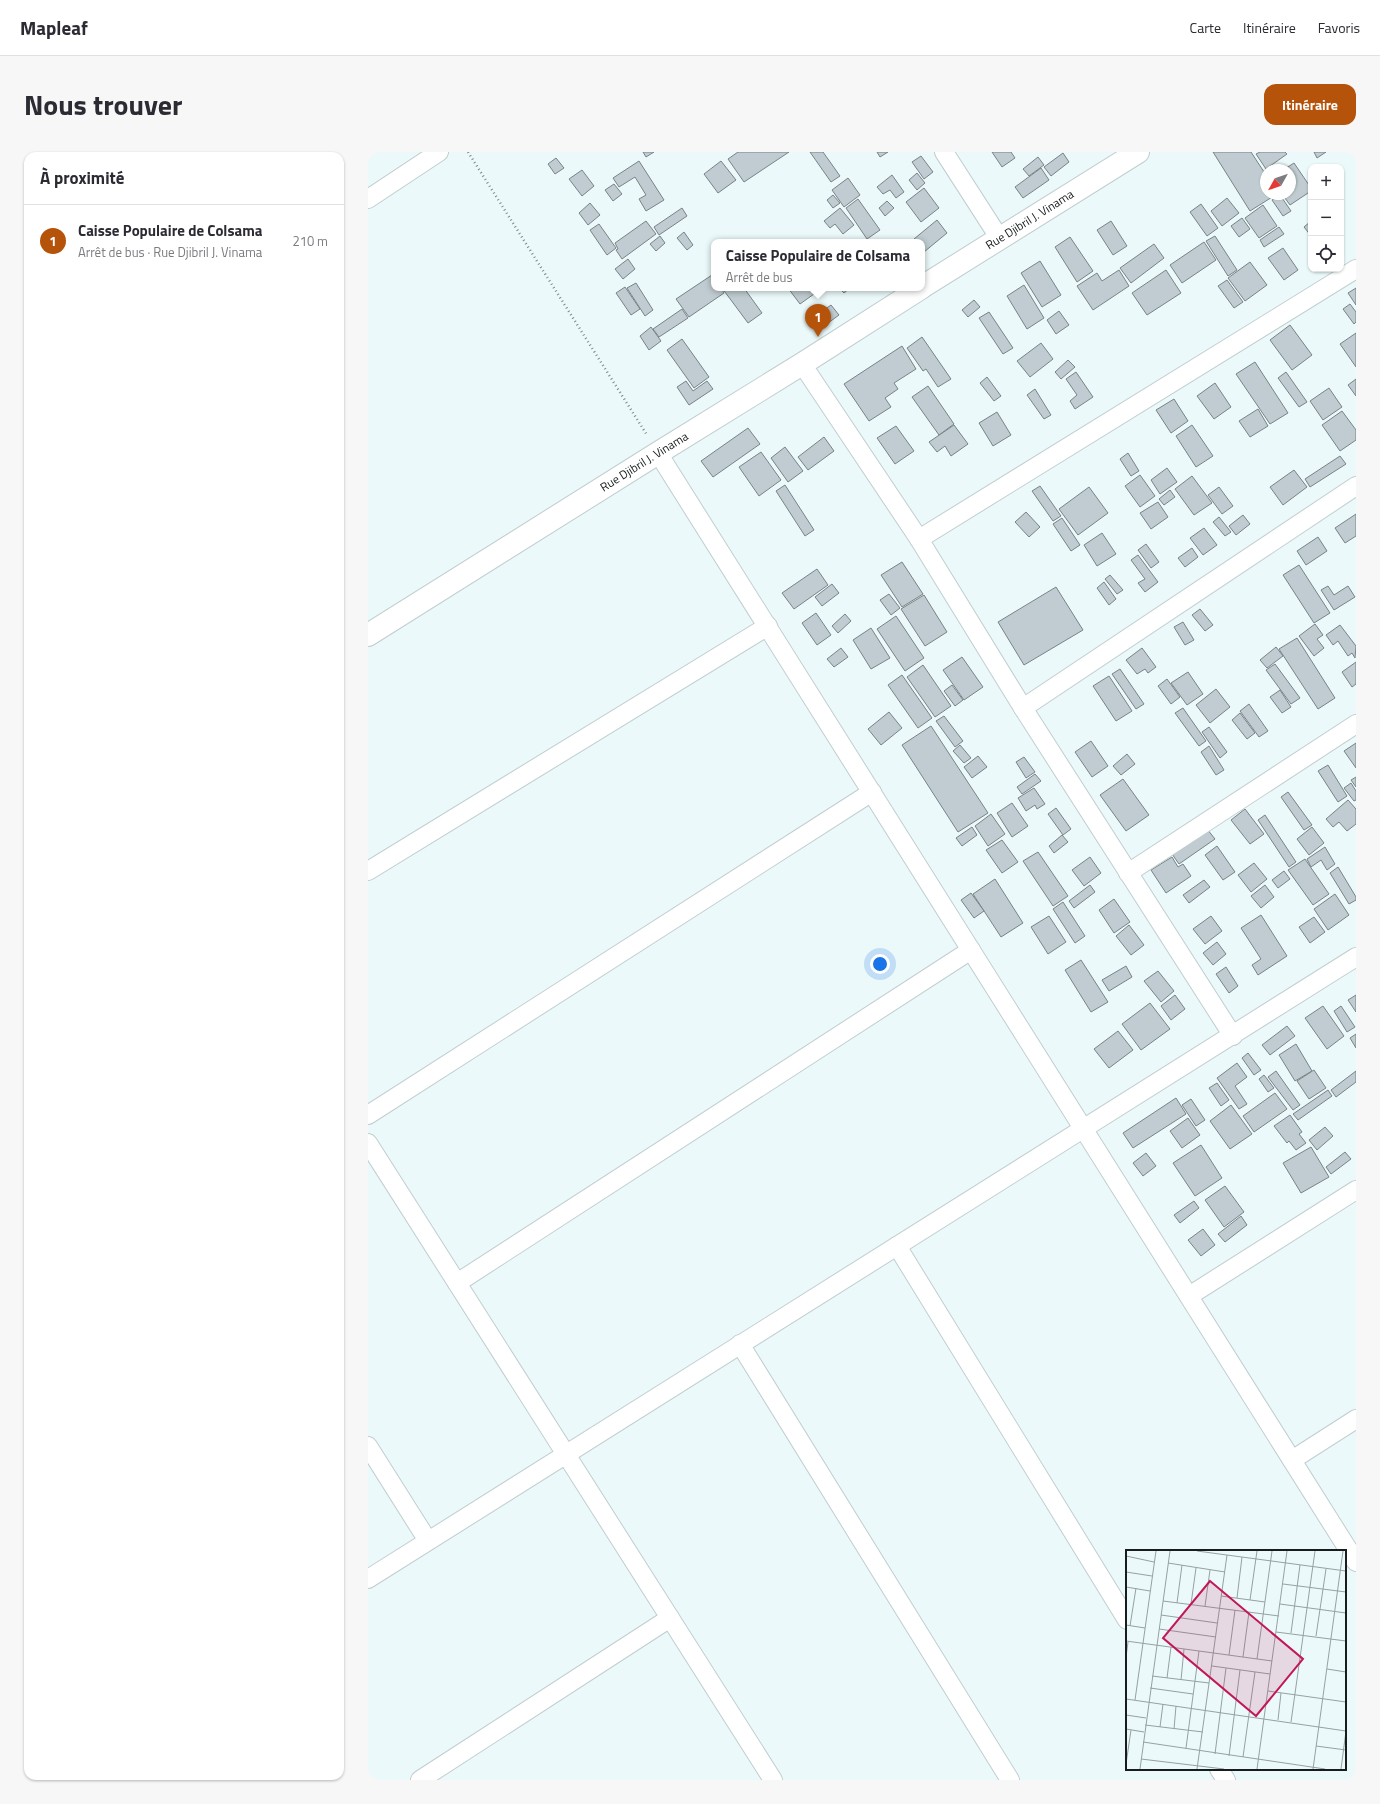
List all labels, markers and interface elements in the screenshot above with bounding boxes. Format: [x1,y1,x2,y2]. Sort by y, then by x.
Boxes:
text: Mapleaf [20,13,88,42]
text: Carte [1190,17,1221,38]
text: Itinéraire [1243,17,1296,38]
text: Favoris [1318,17,1360,38]
text: Nous trouver [24,83,182,126]
button: Itinéraire [1264,84,1356,125]
north arrow [1260,164,1296,200]
map controls [1308,164,1344,272]
button: + [1308,164,1344,200]
text: À proximité [40,165,124,191]
street label: Rue Djibril J. Vinama [982,184,1077,254]
button: − [1308,200,1344,236]
text: Caisse Populaire de Colsama [78,219,262,242]
text: 1 [49,231,57,251]
text: 210 m [292,231,328,251]
button: locate [1308,236,1344,272]
popup [711,239,925,291]
text: Arrêt de bus · Rue Djibril J. Vinama [78,242,262,262]
text: Caisse Populaire de Colsama [726,244,910,267]
text: Arrêt de bus [726,267,792,287]
pin: 1 [805,304,831,337]
street label: Rue Djibril J. Vinama [596,427,692,496]
your location [870,954,890,974]
inset map [1126,1550,1346,1770]

